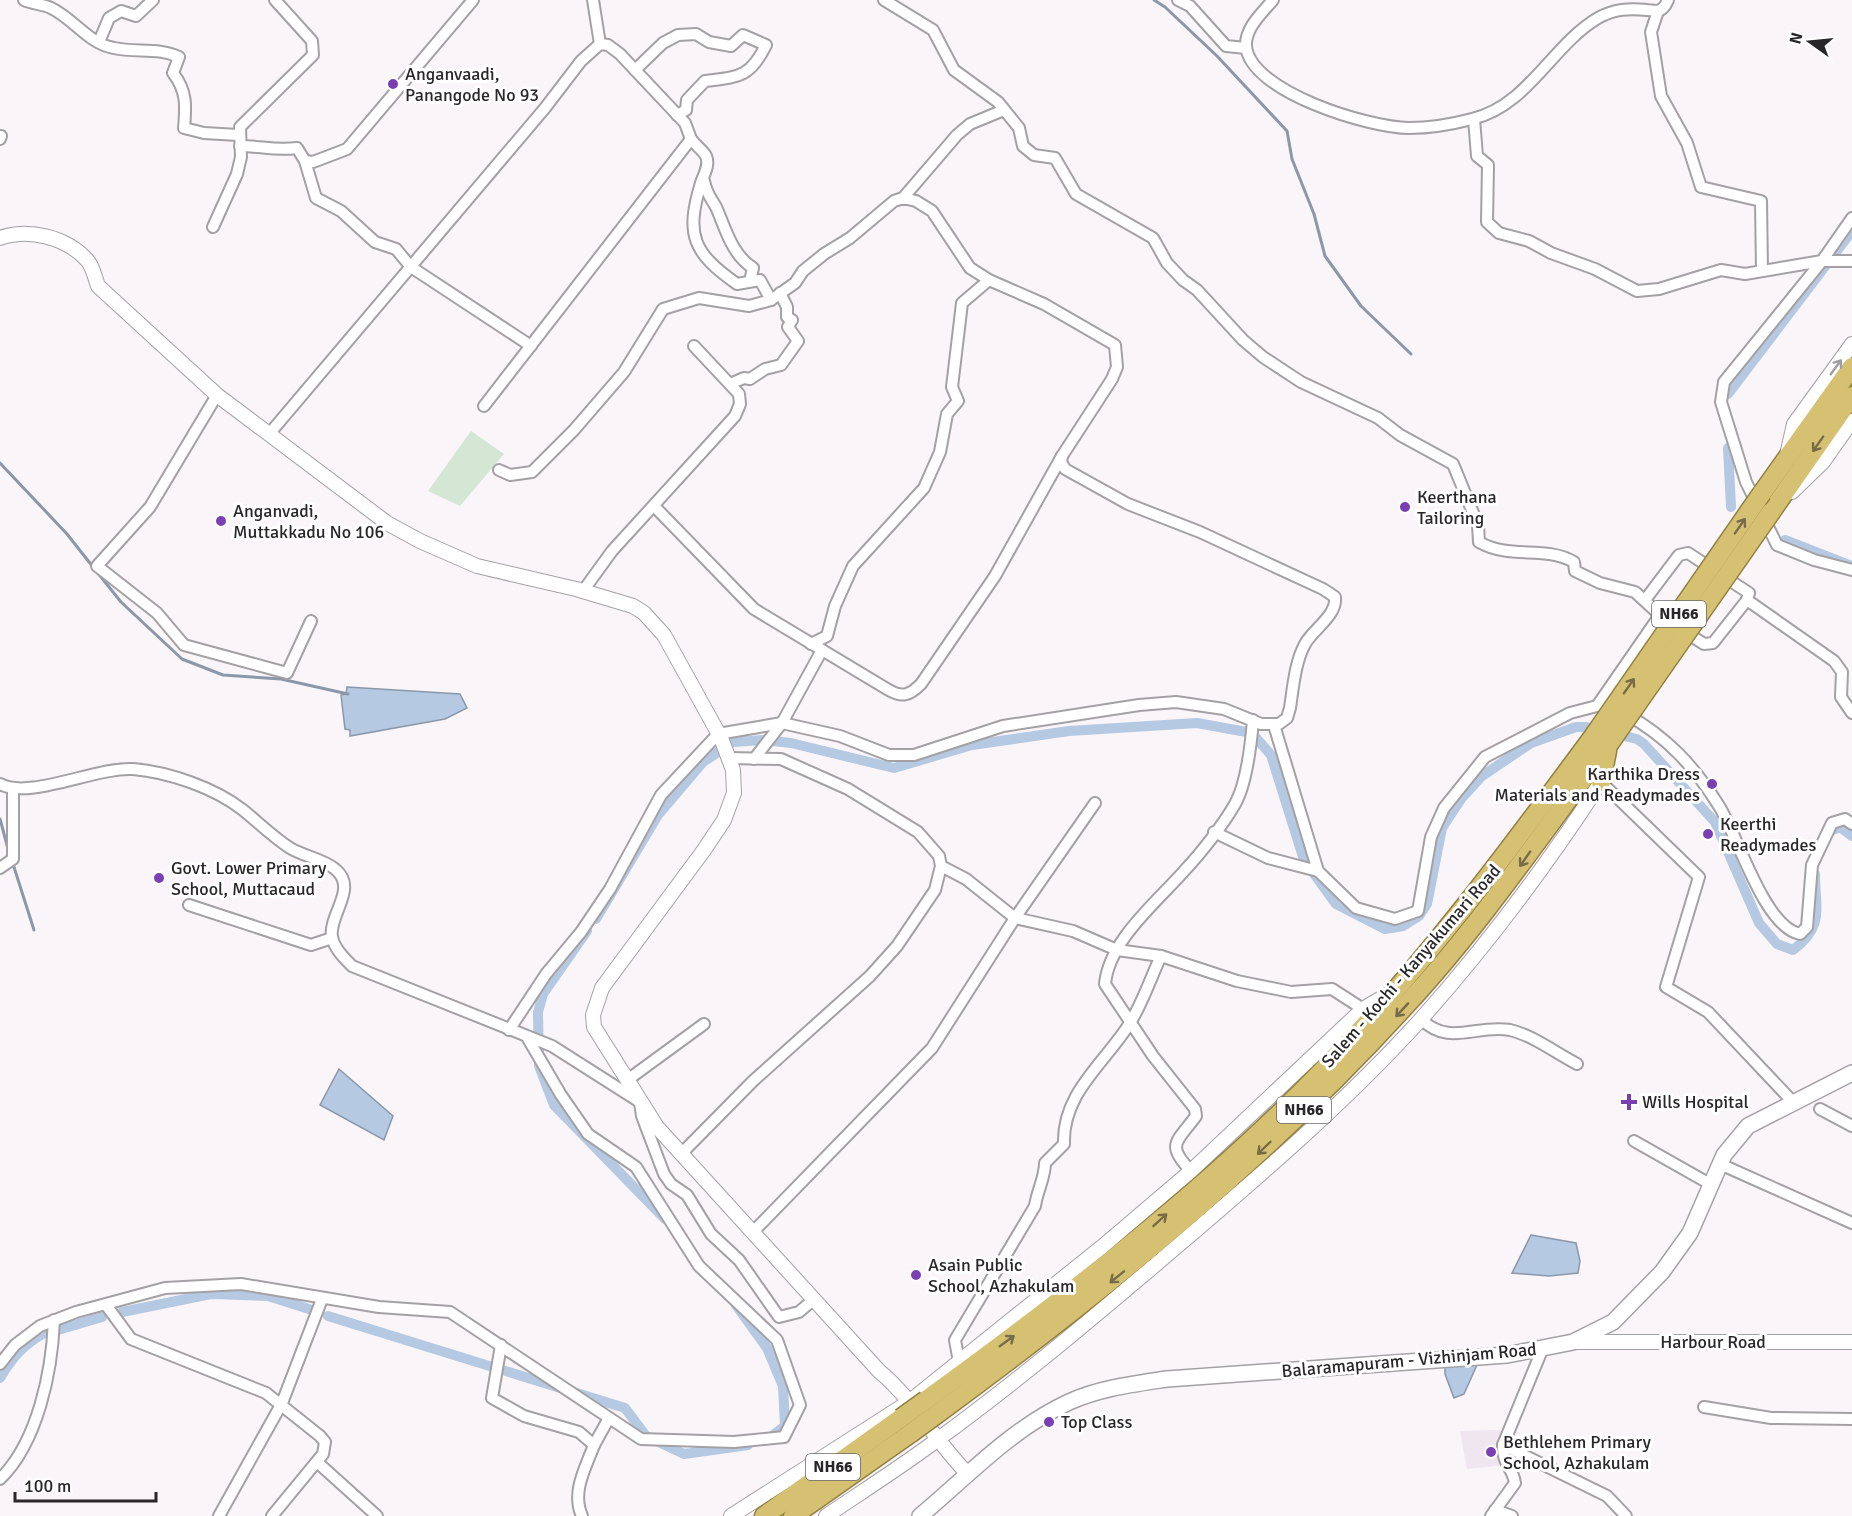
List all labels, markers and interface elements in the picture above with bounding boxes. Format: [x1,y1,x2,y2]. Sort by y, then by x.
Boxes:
north arrow [1780,12,1840,72]
text: N [1785,30,1808,46]
place label: Anganvaadi, Panangode No 93 [405,63,539,106]
marker: Anganvaadi, Panangode No 93 [386,77,400,91]
one-way arrow [1829,360,1842,376]
one-way arrow [1812,436,1824,452]
place label: Keerthana Tailoring [1417,486,1497,529]
place label: Anganvadi, Muttakkadu No 106 [233,500,384,543]
marker: Keerthana Tailoring [1398,500,1412,514]
marker: Anganvadi, Muttakkadu No 106 [214,514,228,528]
one-way arrow [1734,518,1746,534]
road number: NH66 [1652,601,1706,627]
one-way arrow [1623,678,1635,695]
place label: Karthika Dress Materials and Readymades [1494,763,1700,806]
marker: Karthika Dress Materials and Readymades [1705,777,1719,791]
place label: Keerthi Readymades [1720,813,1817,856]
marker: Keerthi Readymades [1701,827,1715,841]
one-way arrow [1519,850,1531,867]
place label: Govt. Lower Primary School, Muttacaud [171,857,327,900]
street label: Salem - Kochi - Kanyakumari Road [1317,860,1505,1072]
marker: Govt. Lower Primary School, Muttacaud [152,871,166,885]
one-way arrow [1395,1002,1409,1017]
place label: Wills Hospital [1642,1091,1749,1113]
marker: Wills Hospital [1620,1093,1638,1111]
road number: NH66 [1277,1097,1331,1123]
one-way arrow [1257,1141,1272,1155]
one-way arrow [1152,1213,1167,1227]
place label: Asain Public School, Azhakulam [928,1254,1074,1297]
marker: Asain Public School, Azhakulam [909,1268,923,1282]
one-way arrow [1110,1270,1126,1283]
street label: Harbour Road [1660,1331,1766,1353]
one-way arrow [999,1335,1015,1347]
street label: Balaramapuram - Vizhinjam Road [1281,1338,1537,1382]
place label: Top Class [1061,1411,1132,1433]
marker: Top Class [1042,1415,1056,1429]
place label: Bethlehem Primary School, Azhakulam [1503,1431,1652,1474]
marker: Bethlehem Primary School, Azhakulam [1484,1445,1498,1459]
road number: NH66 [806,1454,860,1480]
scale bar [15,1465,156,1503]
text: 100 m [24,1475,71,1497]

